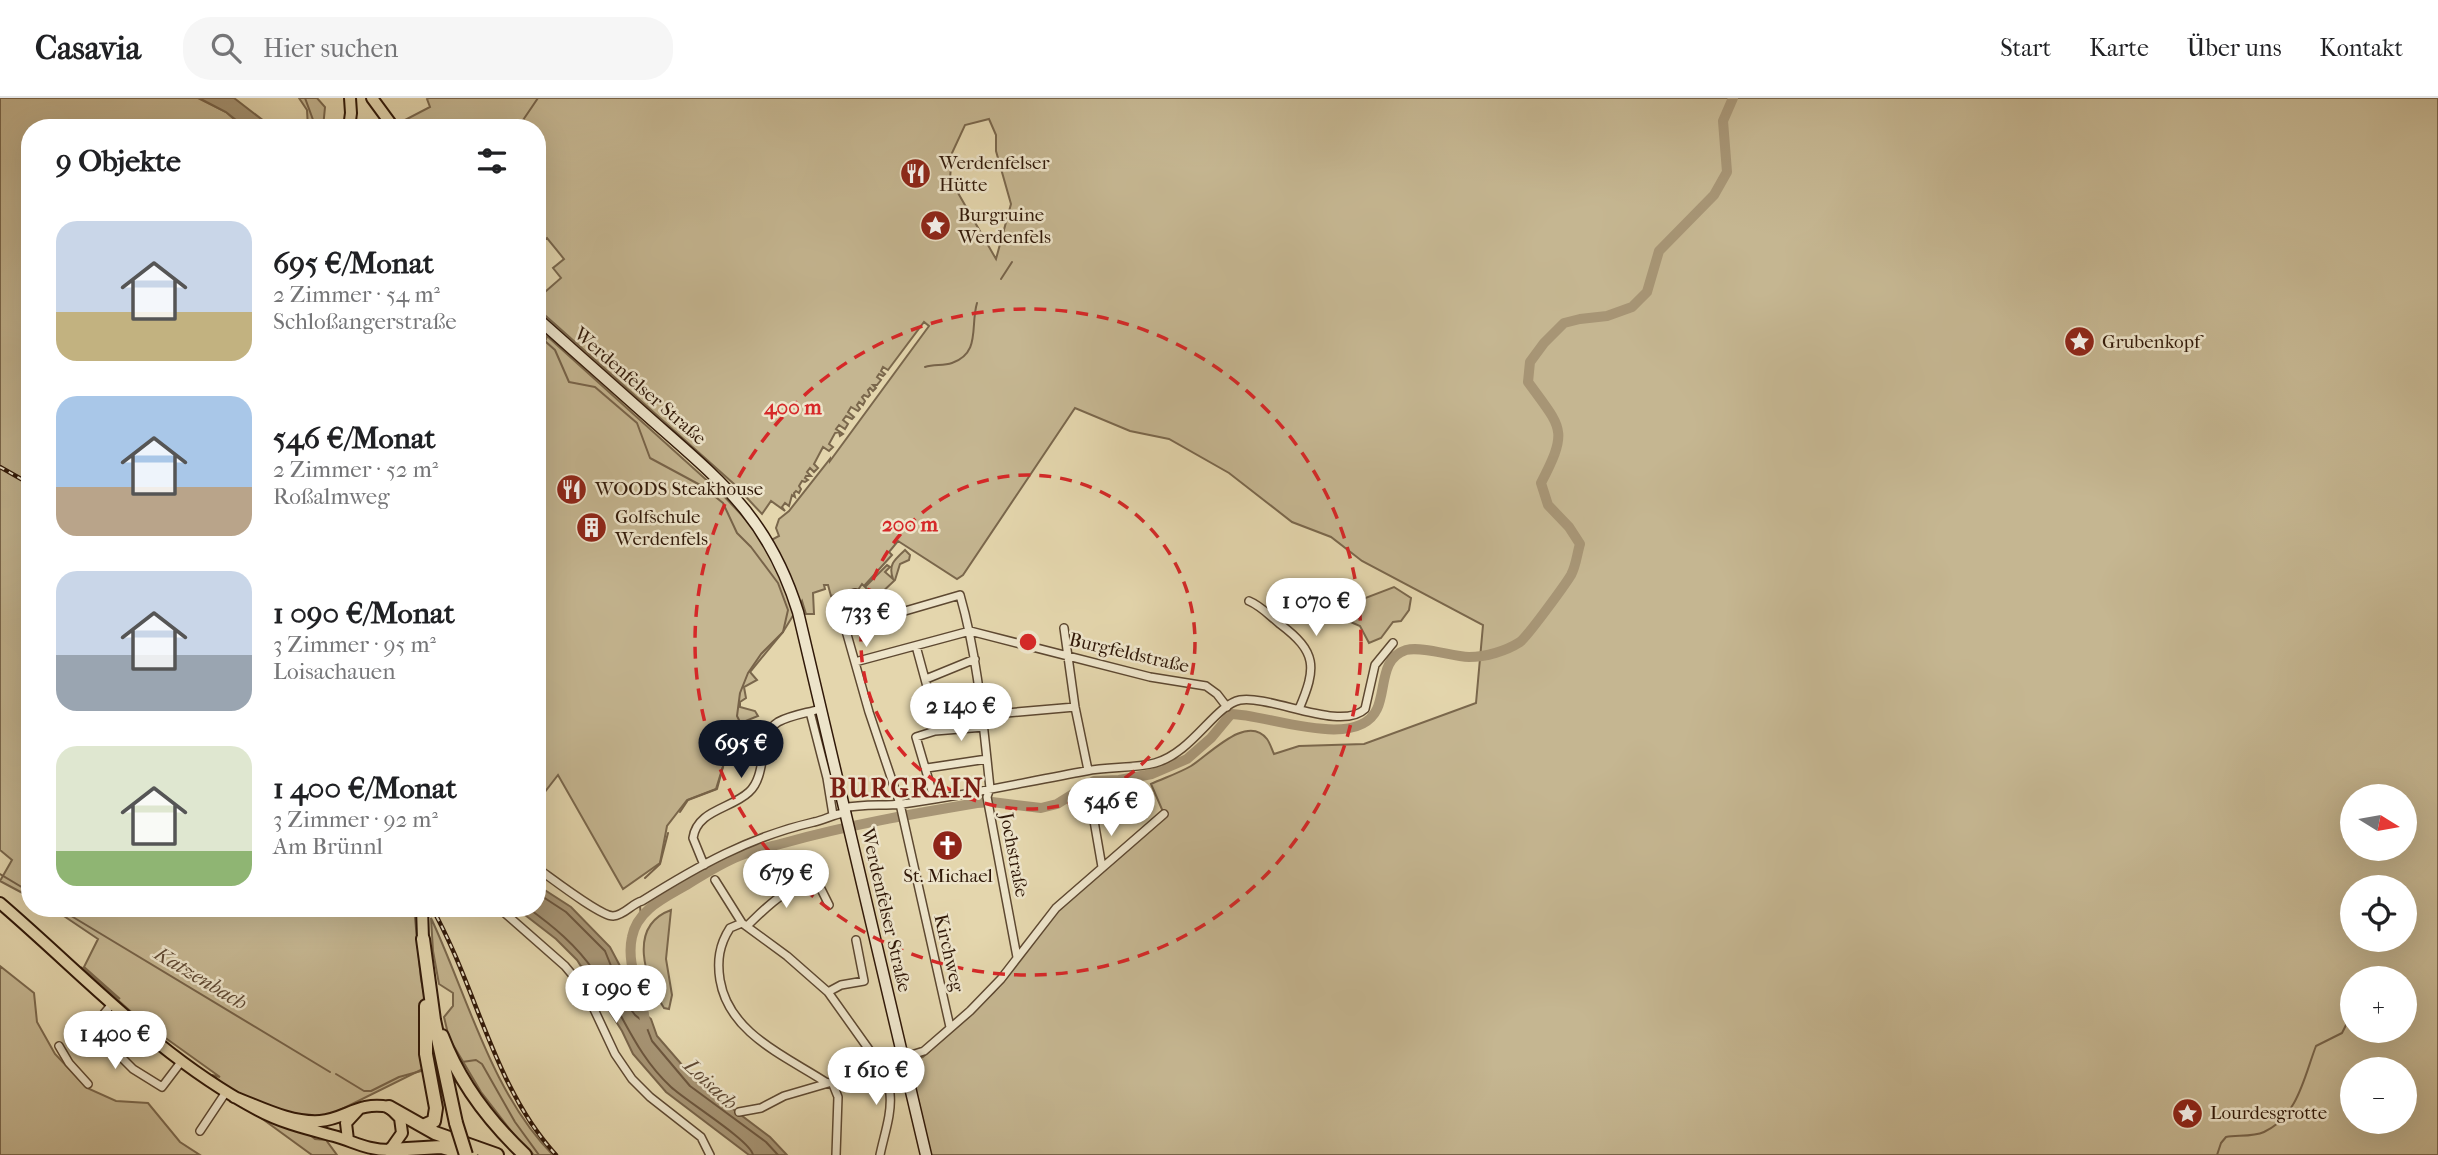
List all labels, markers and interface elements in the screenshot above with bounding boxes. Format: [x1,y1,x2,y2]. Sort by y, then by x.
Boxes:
search box [183,17,673,80]
text: Casavia [35,29,141,68]
icon: search [207,29,245,67]
text: Hier suchen [263,33,398,64]
text: Start [2000,34,2051,62]
text: Karte [2089,34,2149,62]
text: Über uns [2187,34,2282,62]
text: Kontakt [2320,34,2403,62]
icon: filters [473,142,511,180]
text: 9 Objekte [56,144,181,179]
place label: Werdenfelser Hütte [938,152,1050,196]
restaurant icon: Werdenfelser Hütte [899,157,933,191]
place label: Burgruine Werdenfels [957,204,1051,248]
place icon: Burgruine Werdenfels [918,209,952,243]
text: 695 €/Monat [273,246,434,281]
icon: home [112,249,196,333]
text: 2 Zimmer · 54 m² [273,281,440,308]
text: Schloßangerstraße [273,308,457,335]
street label: Werdenfelser Straße [569,322,711,449]
place icon: Grubenkopf [2062,325,2096,359]
place label: Grubenkopf [2102,331,2204,353]
text: 400 m [763,395,822,420]
text: 546 €/Monat [273,421,436,456]
icon: home [112,424,196,508]
text: 2 Zimmer · 52 m² [273,456,438,483]
restaurant icon: WOODS Steakhouse [555,472,589,506]
place label: WOODS Steakhouse [594,478,763,500]
text: Roßalmweg [273,483,389,510]
place label: Golfschule Werdenfels [614,506,708,550]
building icon: Golfschule Werdenfels [575,511,609,545]
text: 200 m [882,512,939,536]
pin: 1 070 € [1251,578,1381,638]
text: 1 070 € [1282,587,1350,614]
pin: 733 € [817,589,915,649]
text: 1 090 €/Monat [273,596,455,631]
text: 733 € [842,598,890,625]
icon: home [112,599,196,683]
street label: Burgfeldstraße [1067,628,1191,678]
centre of rings [1016,630,1040,654]
text: 3 Zimmer · 95 m² [273,631,436,658]
text: Loisachauen [273,658,396,685]
pin: 2 140 € [896,684,1026,743]
text: 2 140 € [926,692,996,719]
pin: 695 € [692,720,790,780]
text: 695 € [714,729,768,756]
text: 1 400 €/Monat [273,771,457,806]
district label: BURGRAIN [830,773,984,804]
icon: home [112,774,196,858]
pin: 546 € [1062,778,1160,838]
north arrow [2340,784,2417,861]
map controls [2340,784,2417,1134]
text: 546 € [1084,787,1138,814]
text: 3 Zimmer · 92 m² [273,806,438,833]
street label: Jochstraße [995,809,1033,899]
street label: Werdenfelser Straße [856,825,916,994]
church icon: St. Michael [931,828,965,862]
text: Am Brünnl [273,833,383,860]
pin: 679 € [737,850,835,910]
text: 679 € [759,859,813,886]
place label: St. Michael [903,865,993,887]
button: locate [2340,875,2417,952]
street label: Kirchweg [929,912,969,995]
water label: Katzenbach [149,940,252,1015]
pin: 1 090 € [551,965,681,1025]
button: + [2340,966,2417,1043]
text: 1 090 € [581,974,651,1001]
pin: 1 400 € [50,1012,180,1071]
text: 1 400 € [80,1020,150,1047]
pin: 1 610 € [811,1048,941,1107]
water label: Loisach [678,1052,743,1115]
text: 1 610 € [844,1056,908,1083]
button: − [2340,1057,2417,1134]
place icon: Lourdesgrotte [2170,1096,2204,1130]
place label: Lourdesgrotte [2210,1102,2327,1124]

